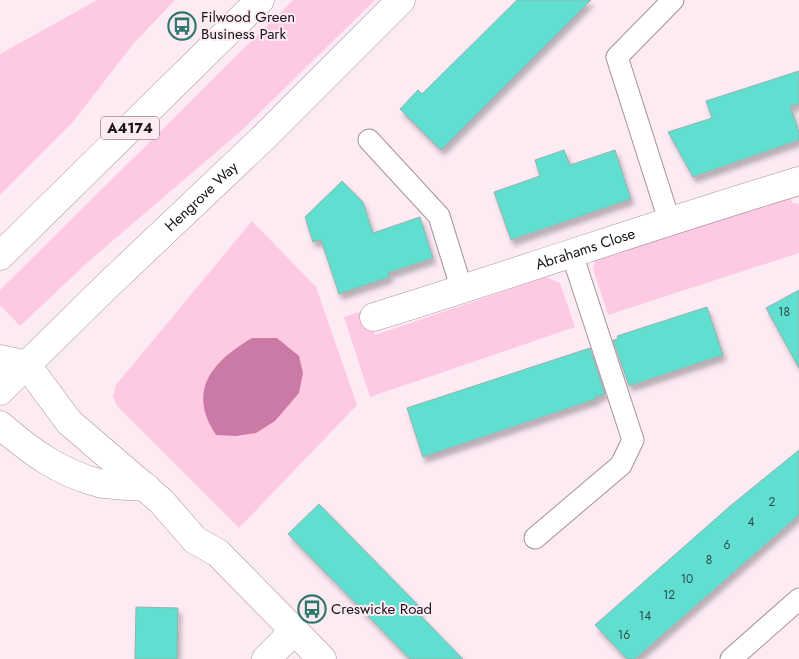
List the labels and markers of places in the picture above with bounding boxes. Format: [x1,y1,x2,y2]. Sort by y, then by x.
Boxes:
place label: Filwood Green Business Park [201,6,295,45]
bus stop icon: Filwood Green Business Park [167,11,197,41]
bus stop icon: Creswicke Road [297,594,327,624]
place label: Creswicke Road [331,598,432,620]

